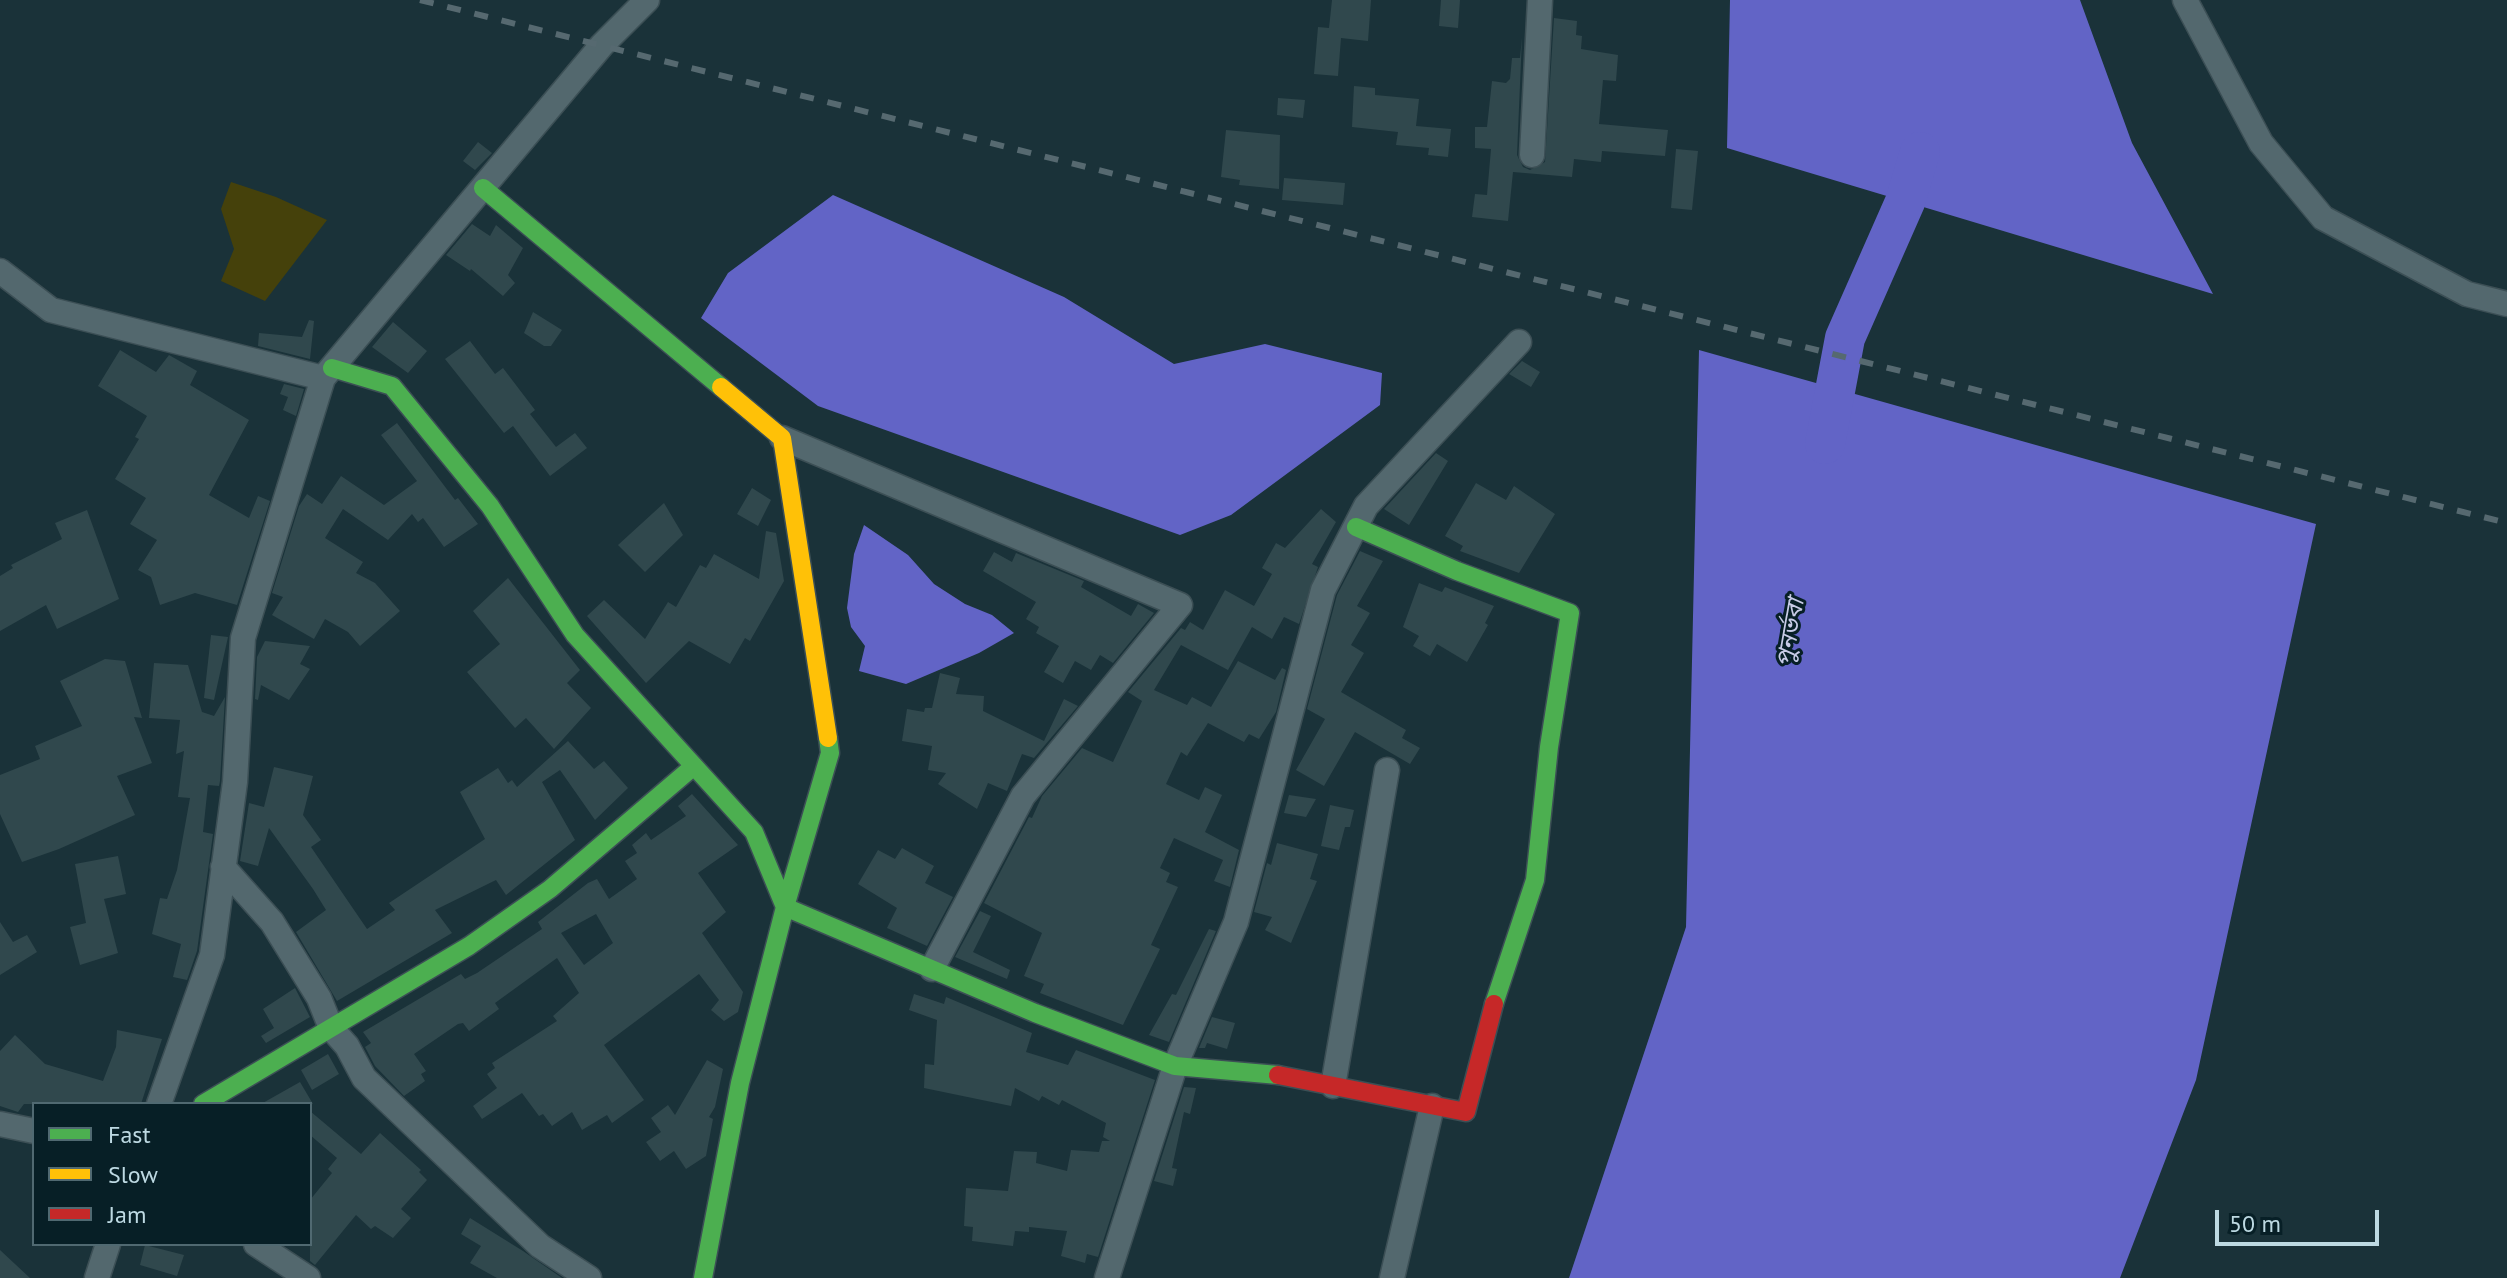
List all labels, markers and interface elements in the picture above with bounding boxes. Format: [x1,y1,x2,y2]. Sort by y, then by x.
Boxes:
water label: পুনর্ভবা [1771,596,1811,670]
legend [32,1102,312,1246]
text: Fast [108,1119,151,1150]
text: Slow [108,1159,158,1190]
scale bar [2219,1194,2383,1244]
text: Jam [108,1199,146,1230]
text: 50 m [2229,1208,2281,1239]

